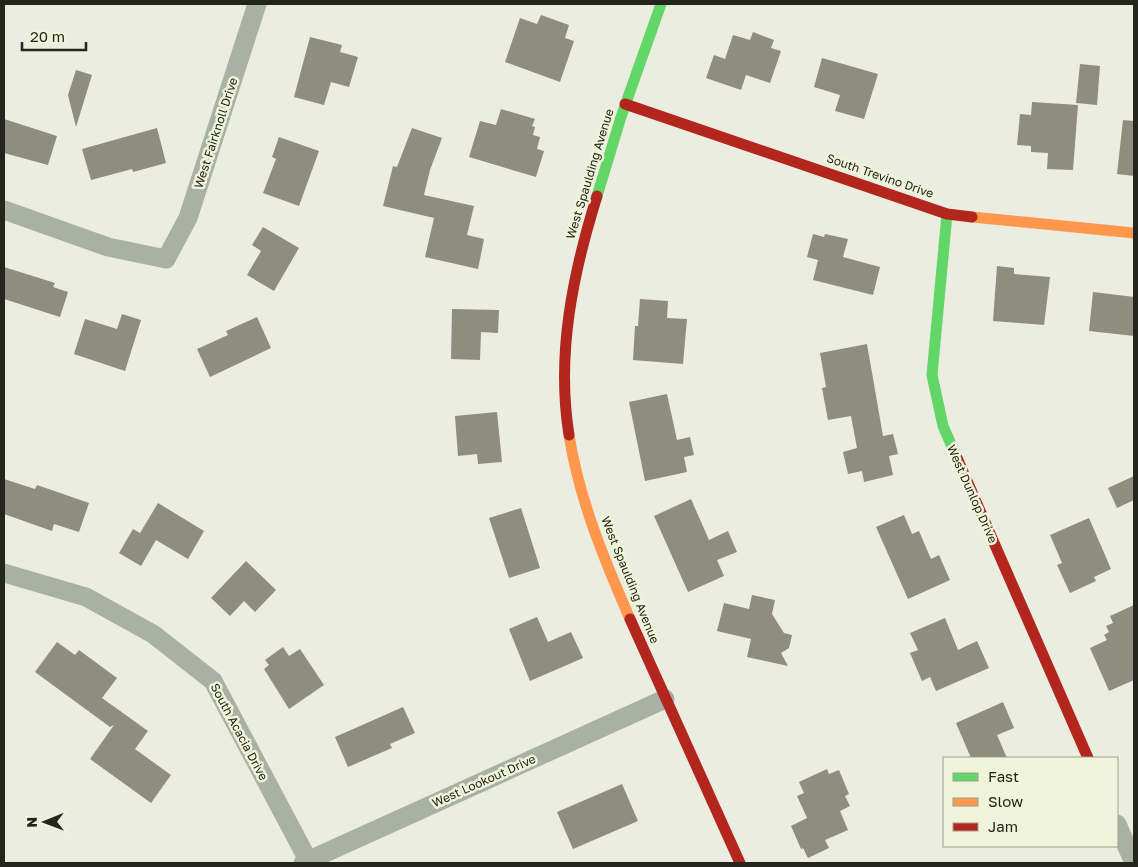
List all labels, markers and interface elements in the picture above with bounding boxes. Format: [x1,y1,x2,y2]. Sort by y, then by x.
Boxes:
scale bar [22,20,86,52]
text: 20 m [30,27,65,45]
street label: West Fairknoll Drive [191,76,241,190]
street label: West Spaulding Avenue [563,107,617,241]
street label: South Trevino Drive [825,150,936,201]
street label: West Dunlop Drive [944,442,1001,545]
street label: West Spaulding Avenue [598,514,663,646]
street label: South Acacia Drive [208,681,271,783]
street label: West Lookout Drive [430,751,538,810]
legend [943,757,1118,847]
text: Fast [988,767,1019,785]
text: Slow [988,792,1023,810]
north arrow [20,797,70,847]
text: N [23,817,40,828]
text: Jam [988,817,1018,835]

